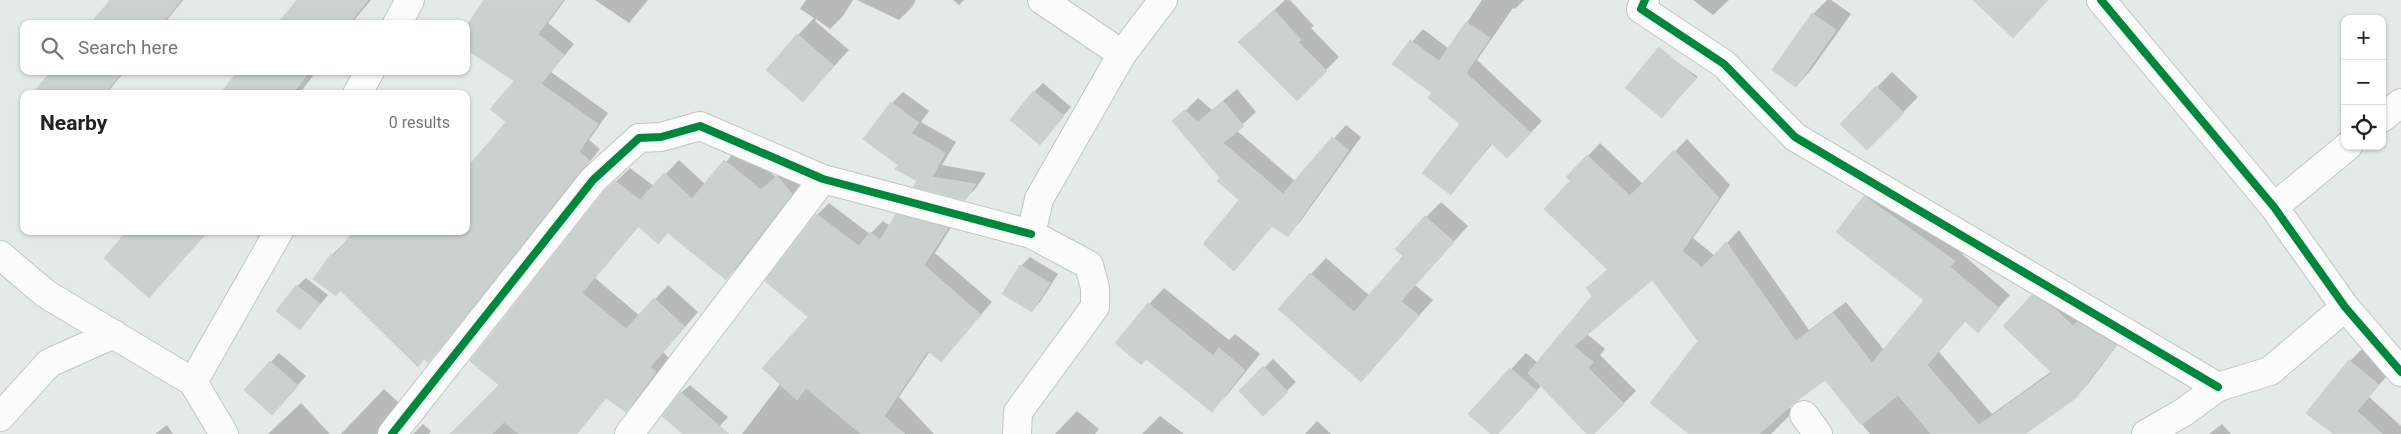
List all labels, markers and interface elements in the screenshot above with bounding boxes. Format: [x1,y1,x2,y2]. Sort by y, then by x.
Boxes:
map controls [2341,15,2386,150]
button: + [2341,15,2386,60]
search box [20,20,470,75]
icon: search [38,34,66,62]
text: Search here [78,36,178,59]
button: − [2341,60,2386,105]
button: locate [2341,105,2386,150]
text: Nearby [40,111,107,135]
text: 0 results [389,113,450,132]

